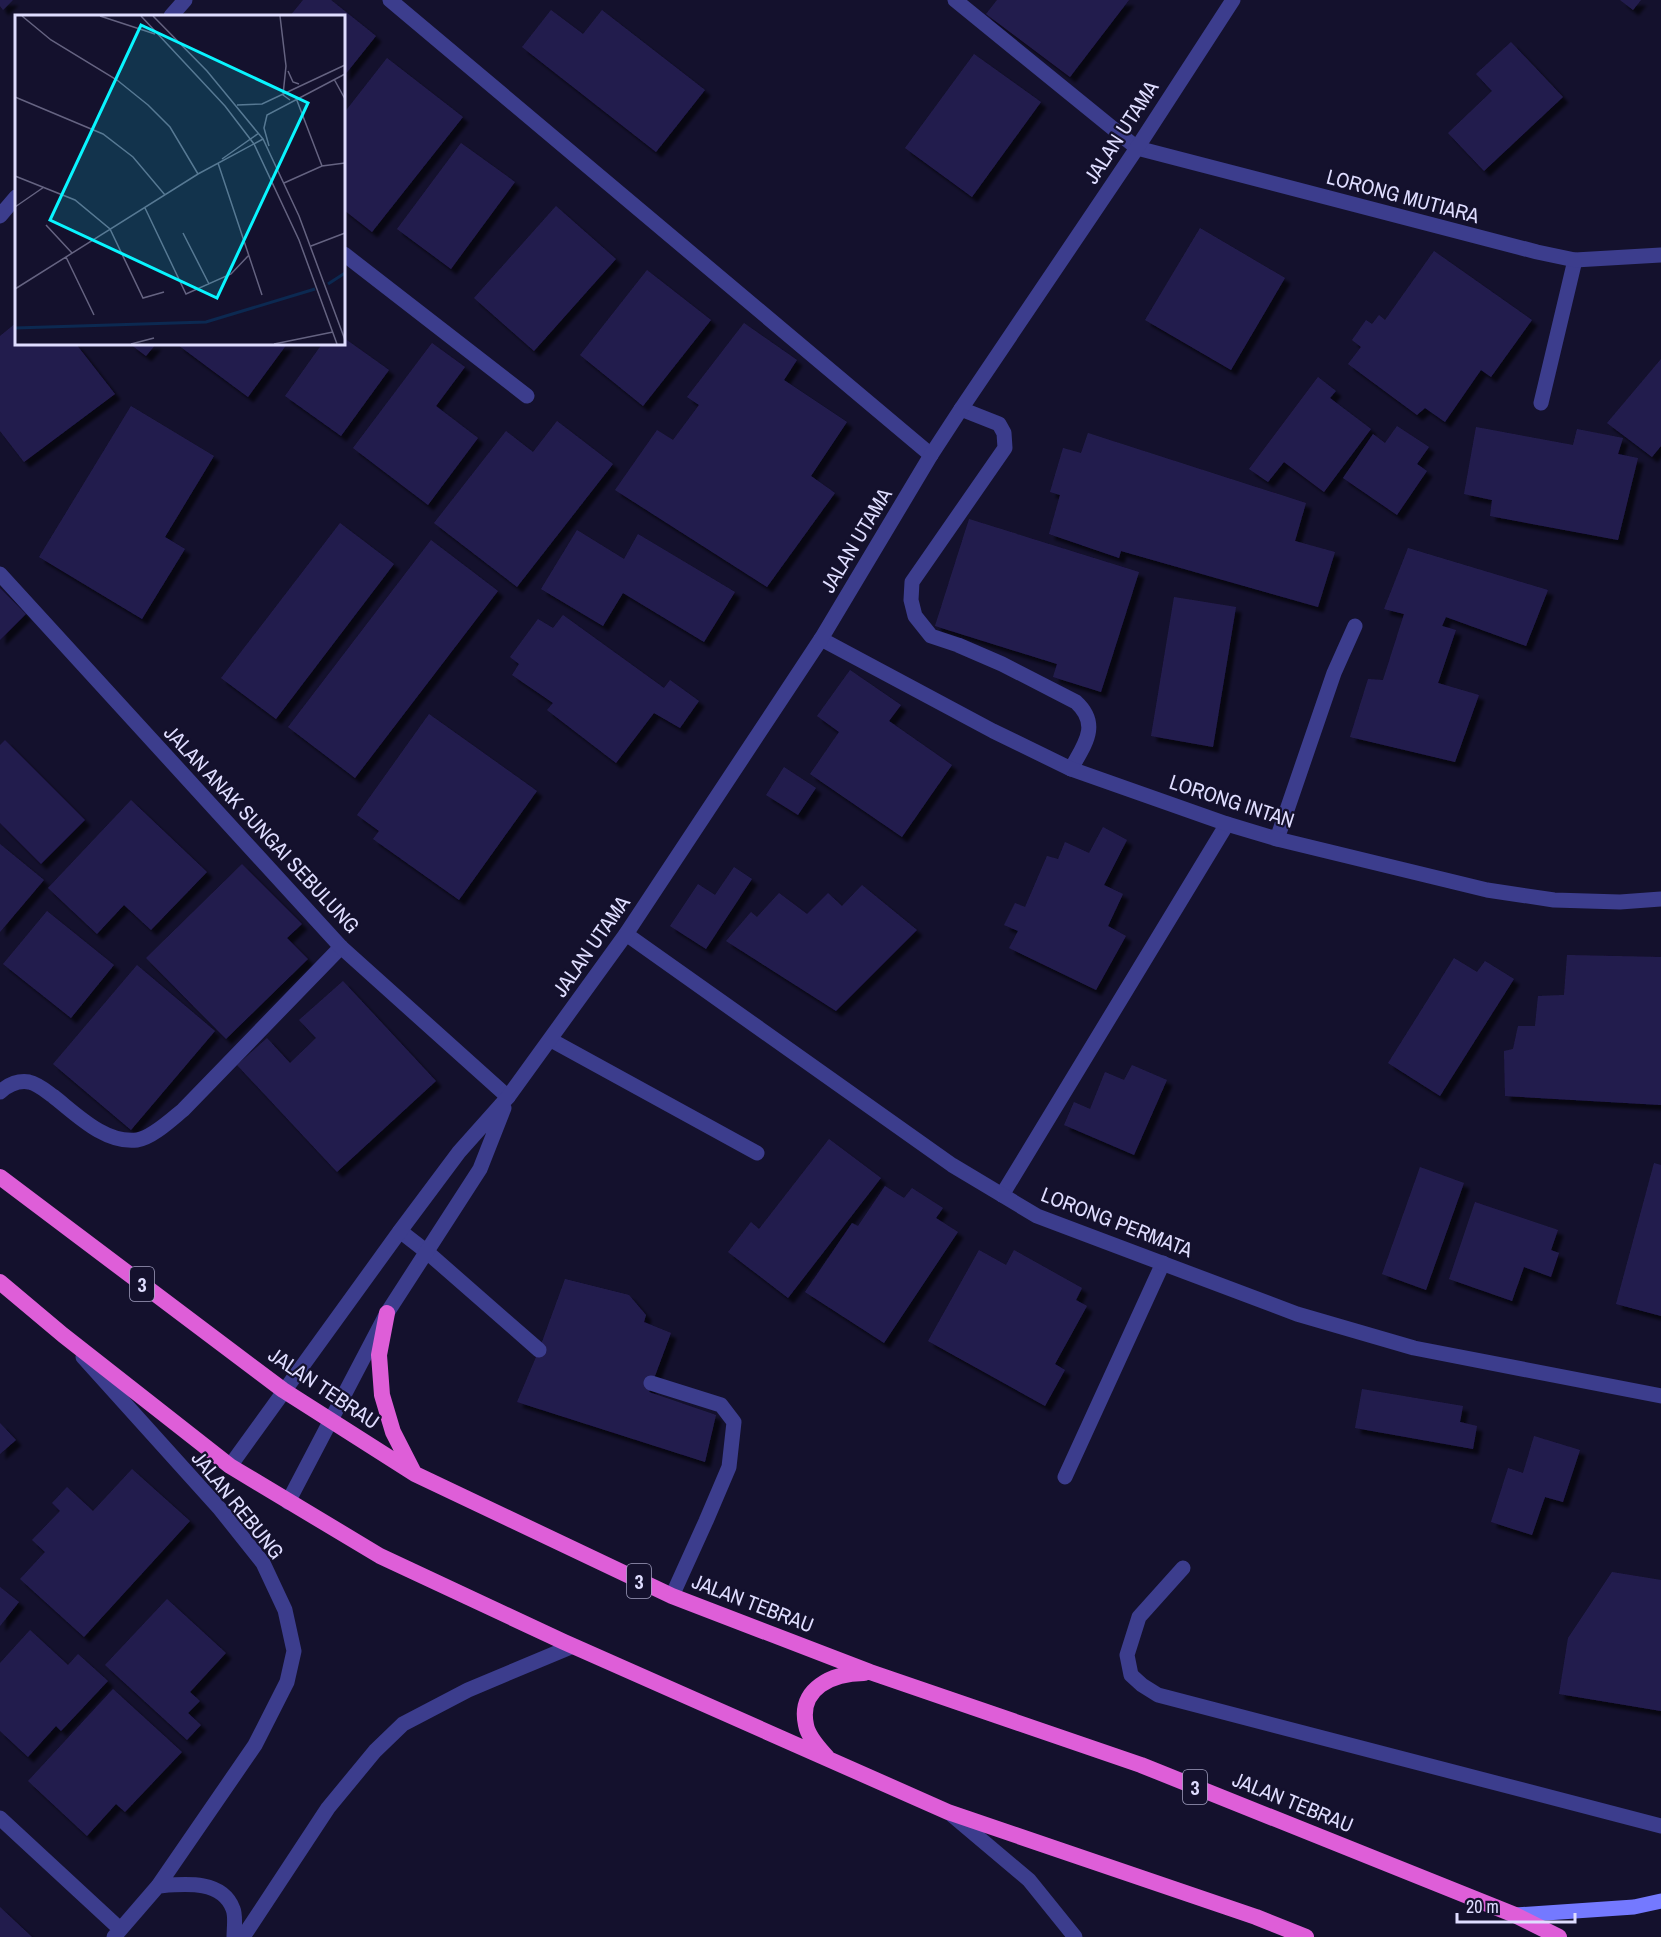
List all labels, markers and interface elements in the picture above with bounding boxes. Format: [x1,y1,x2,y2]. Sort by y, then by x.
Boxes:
inset map [15,15,345,345]
street label: JALAN UTAMA [1077,74,1165,189]
street label: LORONG MUTIARA [1323,162,1483,230]
street label: JALAN UTAMA [813,482,899,598]
street label: JALAN ANAK SUNGAI SEBULUNG [158,719,366,939]
street label: LORONG INTAN [1166,767,1298,835]
street label: JALAN UTAMA [545,889,637,1002]
street label: LORONG PERMATA [1037,1180,1197,1264]
road number: 3 [130,1267,154,1301]
street label: JALAN TEBRAU [263,1340,385,1436]
street label: JALAN REBUNG [185,1445,291,1565]
road number: 3 [627,1564,651,1598]
street label: JALAN TEBRAU [688,1567,818,1639]
street label: JALAN TEBRAU [1228,1765,1358,1839]
road number: 3 [1183,1770,1207,1804]
scale bar [1457,1886,1576,1924]
text: 20 m [1466,1894,1499,1919]

